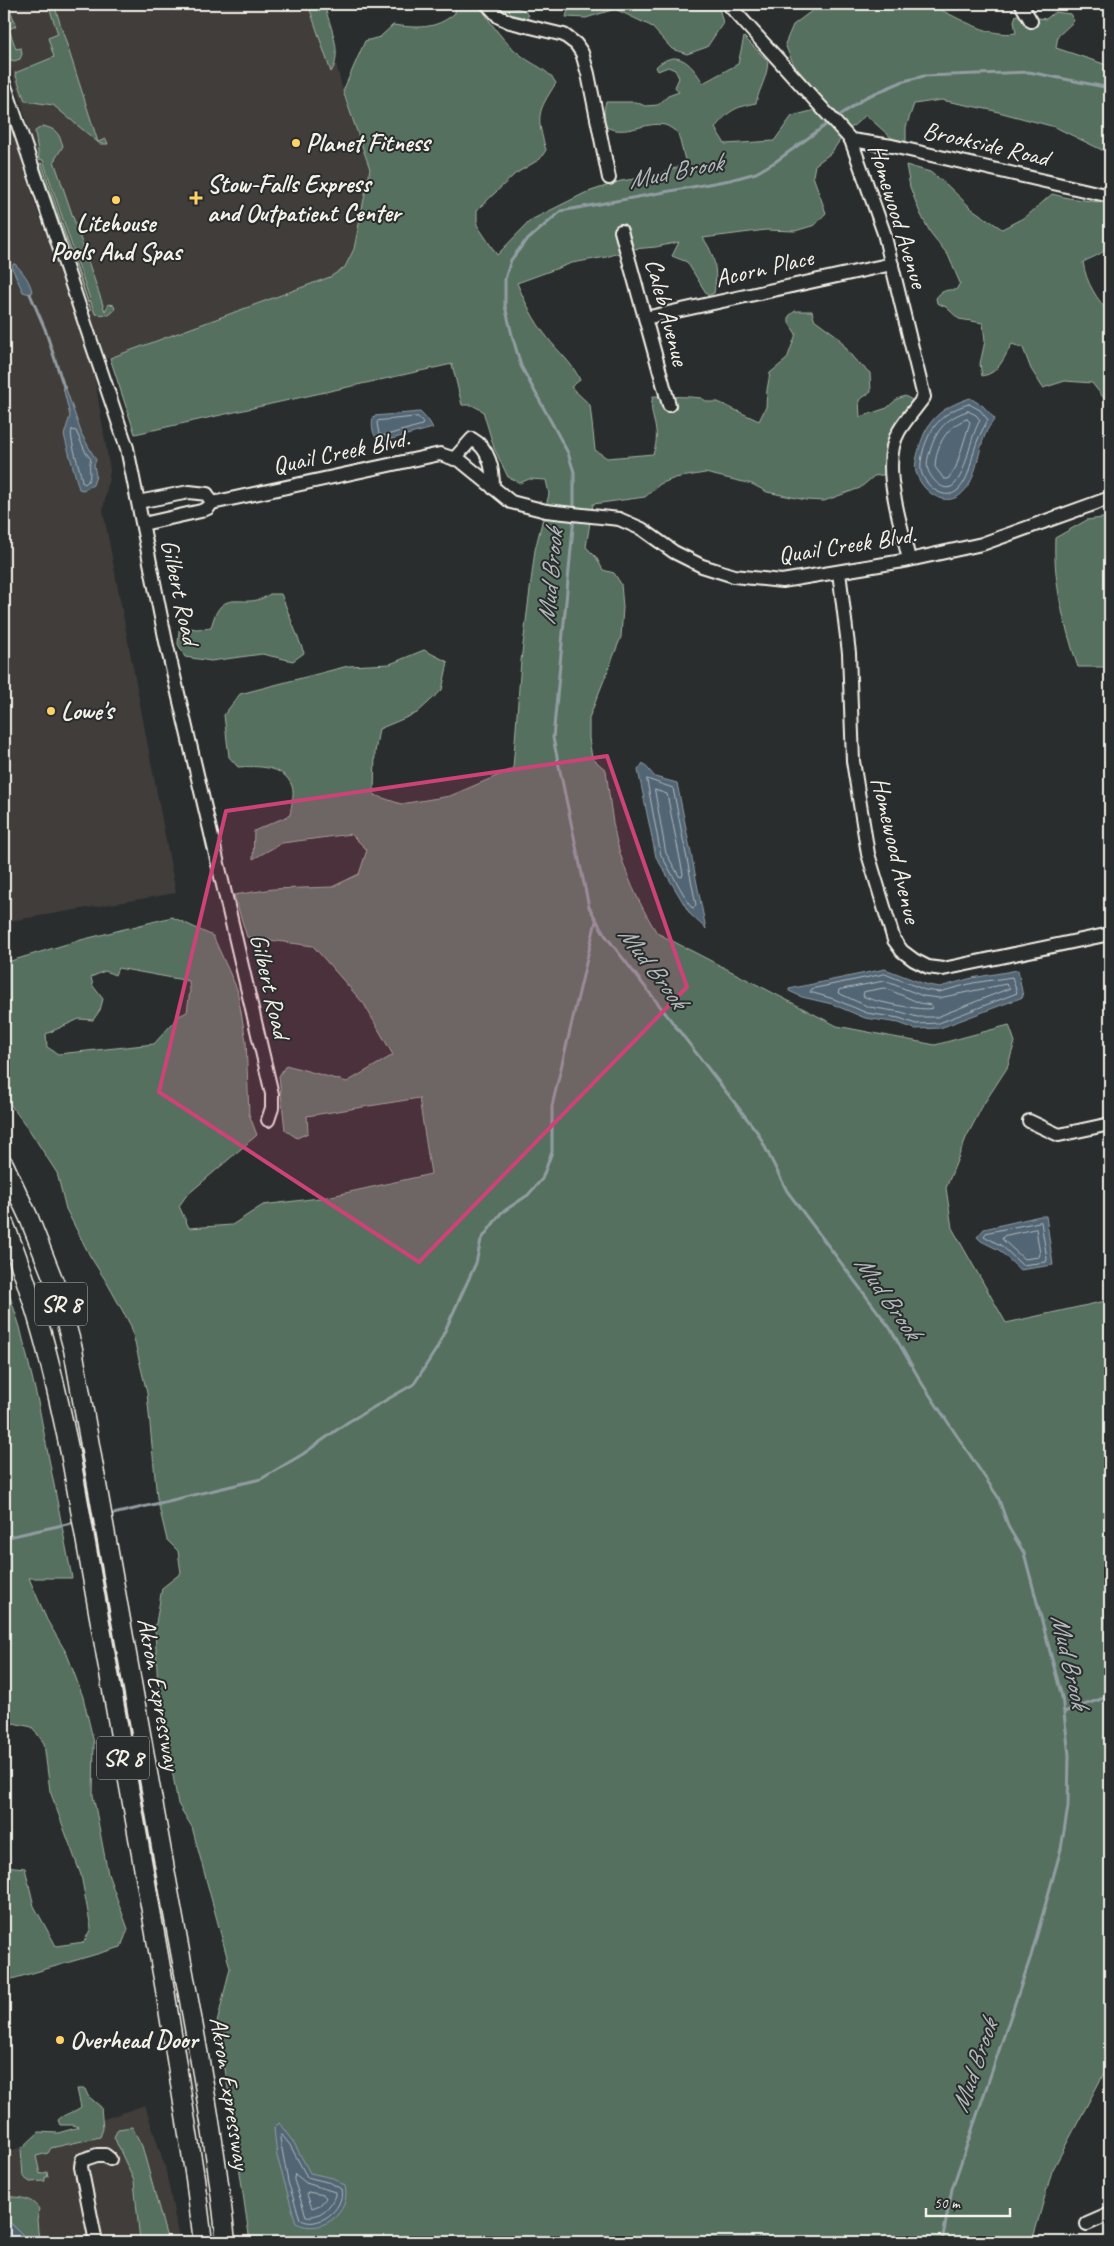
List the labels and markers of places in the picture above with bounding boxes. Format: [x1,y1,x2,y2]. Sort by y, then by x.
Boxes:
place label: Planet Fitness [306,127,432,159]
marker: Planet Fitness [290,137,302,149]
place label: Stow-Falls Express and Outpatient Center [207,168,404,229]
marker: Stow-Falls Express and Outpatient Center [189,191,203,205]
marker: Litehouse Pools And Spas [110,194,122,206]
place label: Litehouse Pools And Spas [51,207,183,268]
place label: Lowe's [61,695,116,727]
marker: Lowe's [45,705,57,717]
place label: Overhead Door [70,2024,201,2056]
marker: Overhead Door [54,2034,66,2046]

